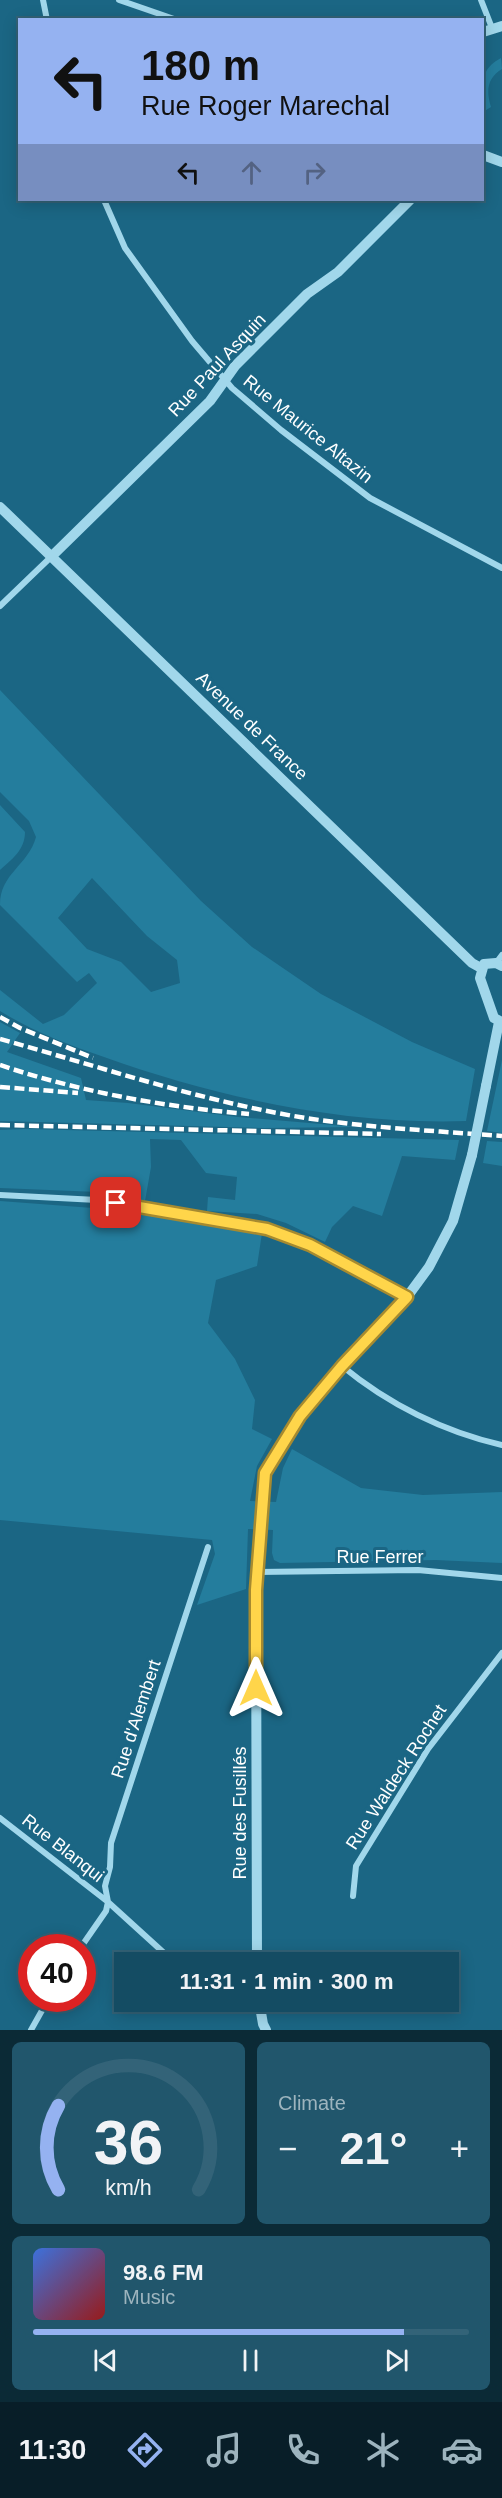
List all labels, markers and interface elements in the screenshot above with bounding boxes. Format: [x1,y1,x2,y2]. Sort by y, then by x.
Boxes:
icon: left [42,42,120,120]
text: 180 m [141,42,260,89]
text: Rue Roger Marechal [141,91,390,121]
icon: left [172,156,205,189]
icon: ahead [235,156,268,189]
icon: right [298,156,331,189]
street label: Rue Paul Asquin [164,310,270,420]
street label: Rue Maurice Altazin [240,371,376,487]
street label: Avenue de France [192,668,312,784]
pin [90,1177,141,1228]
icon: arrive [99,1186,132,1219]
street label: Rue Ferrer [336,1547,424,1567]
position arrow [224,1656,288,1720]
street label: Rue d'Alembert [107,1657,165,1781]
street label: Rue Waldeck Rochet [342,1701,450,1853]
street label: Rue des Fusillés [230,1746,250,1880]
street label: Rue Blanqui [18,1810,108,1886]
speed limit sign: 40 [18,1934,96,2012]
text: 11:31 · 1 min · 300 m [180,1969,394,1994]
text: Climate [278,2092,346,2114]
text: 36 [94,2108,163,2177]
text: 21° [339,2123,408,2174]
text: − [278,2130,297,2167]
text: + [450,2130,469,2167]
text: km/h [105,2176,152,2200]
text: 98.6 FM [123,2260,204,2285]
text: Music [123,2286,175,2308]
icon: previous [89,2344,122,2377]
icon: pause [234,2344,267,2377]
icon: next [380,2344,413,2377]
icon: directions [124,2429,166,2471]
icon: music [203,2429,245,2471]
icon: phone [282,2429,324,2471]
icon: climate [362,2429,404,2471]
icon: car [441,2429,483,2471]
text: 11:30 [19,2435,86,2465]

